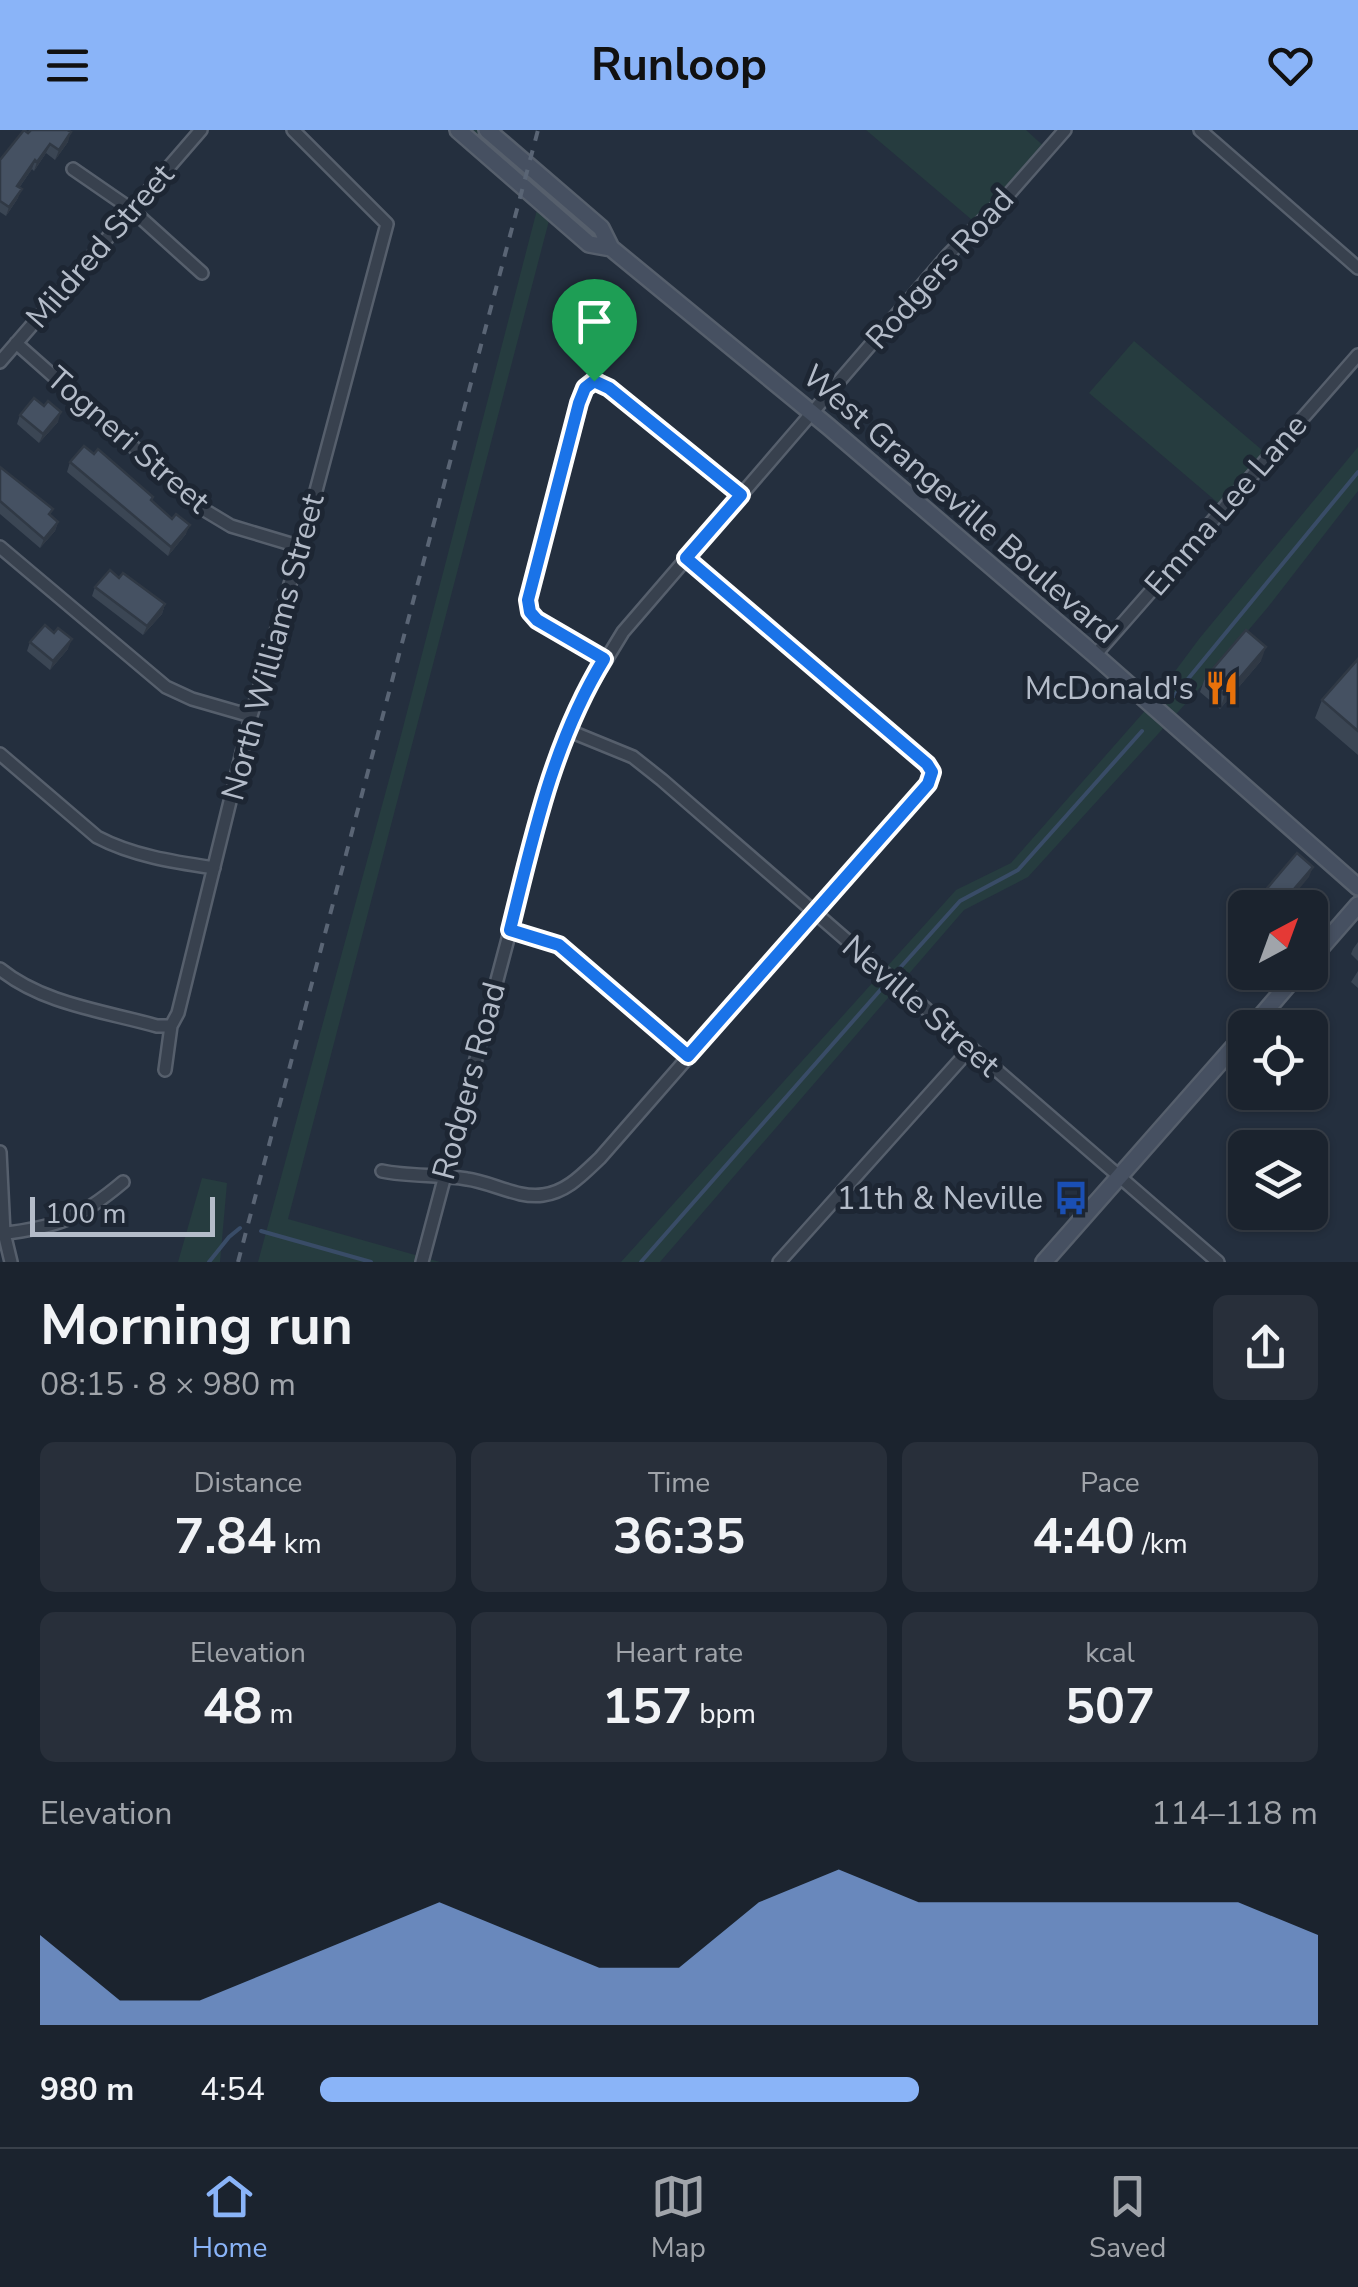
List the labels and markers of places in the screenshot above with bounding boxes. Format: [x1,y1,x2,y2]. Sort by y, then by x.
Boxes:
pin [552,279,637,382]
place label: McDonald's [1025,667,1194,710]
restaurant icon: McDonald's [1203,669,1241,707]
place label: 11th & Neville [836,1177,1043,1220]
bus stop icon: 11th & Neville [1052,1179,1090,1217]

